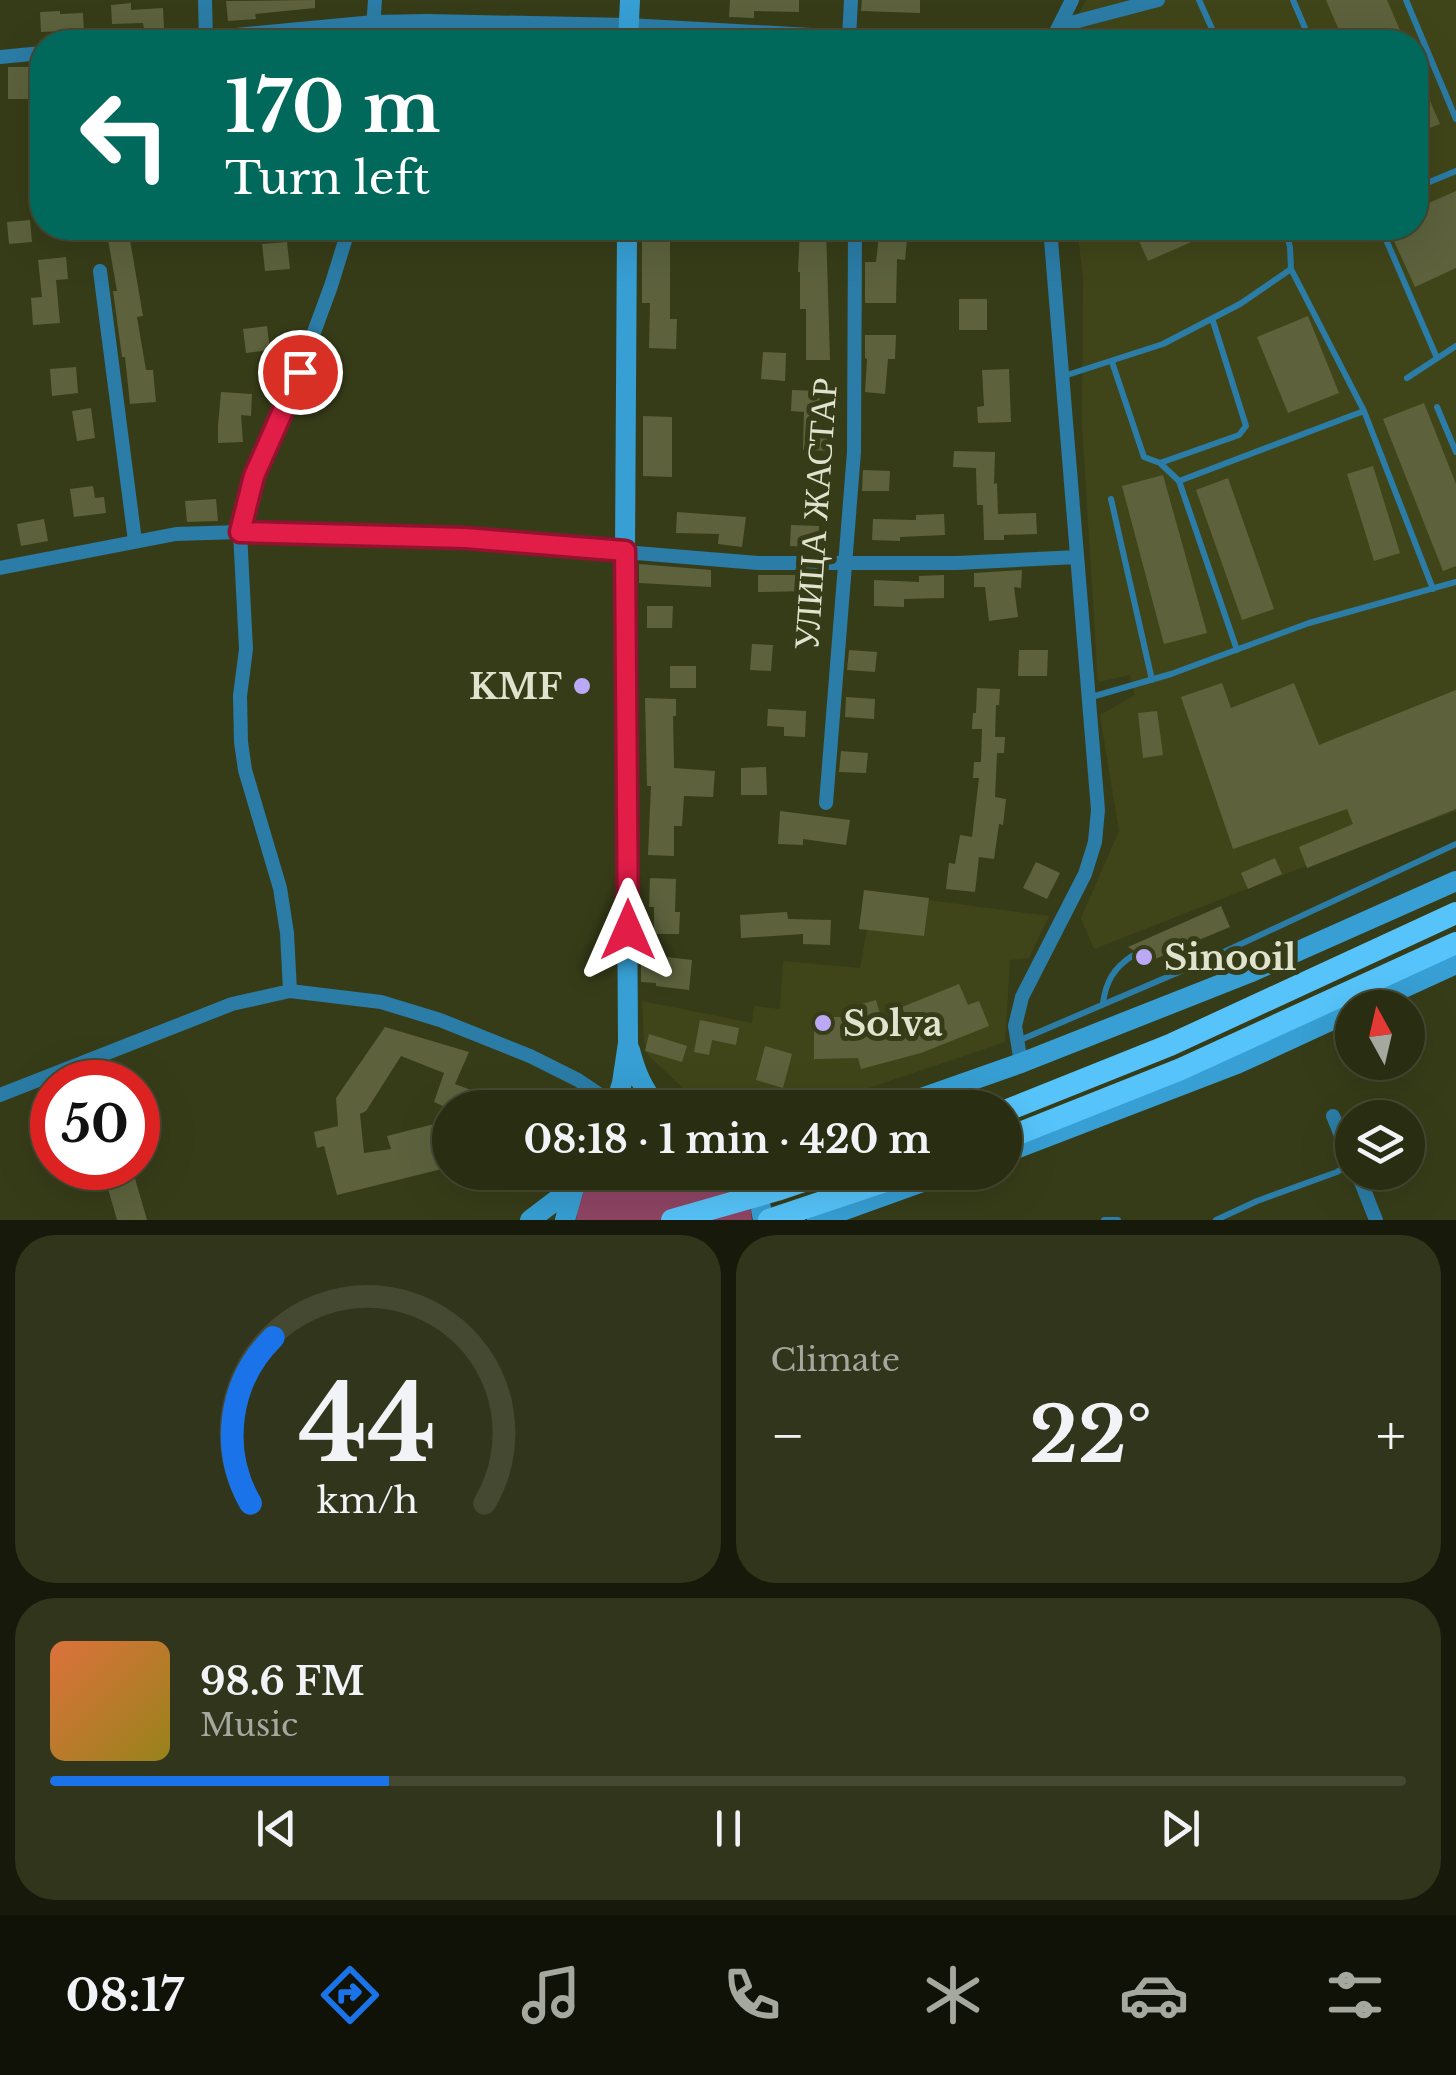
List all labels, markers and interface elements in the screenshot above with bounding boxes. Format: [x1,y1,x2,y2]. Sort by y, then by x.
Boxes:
text: 170 m [225,64,441,151]
icon: left [60,70,190,200]
text: Turn left [225,150,430,206]
pin [258,330,343,415]
icon: arrive [273,345,328,400]
street label: УЛИЦА ЖАСТАР [784,376,846,652]
place label: KMF [469,665,562,708]
marker: KMF [571,675,593,697]
position arrow [576,878,680,982]
place label: Sinooil [1164,936,1297,979]
marker: Sinooil [1133,946,1155,968]
north arrow [1335,990,1425,1080]
map controls [1335,990,1425,1190]
place label: Solva [843,1002,943,1045]
marker: Solva [812,1012,834,1034]
speed limit sign: 50 [30,1060,160,1190]
button: layers [1335,1100,1425,1190]
text: 08:18 · 1 min · 420 m [524,1116,930,1163]
text: Climate [771,1340,900,1380]
text: 44 [299,1360,437,1489]
text: 22° [1029,1389,1152,1482]
text: − [771,1402,805,1470]
text: + [1376,1402,1406,1470]
text: km/h [317,1478,418,1523]
text: 98.6 FM [200,1658,365,1705]
text: Music [200,1705,298,1745]
icon: previous [249,1801,304,1856]
icon: pause [701,1801,756,1856]
icon: next [1153,1801,1208,1856]
icon: directions [315,1960,385,2030]
icon: music [516,1960,586,2030]
icon: phone [717,1960,787,2030]
icon: climate [918,1960,988,2030]
icon: car [1119,1960,1189,2030]
icon: filters [1320,1960,1390,2030]
text: 08:17 [66,1967,184,2023]

